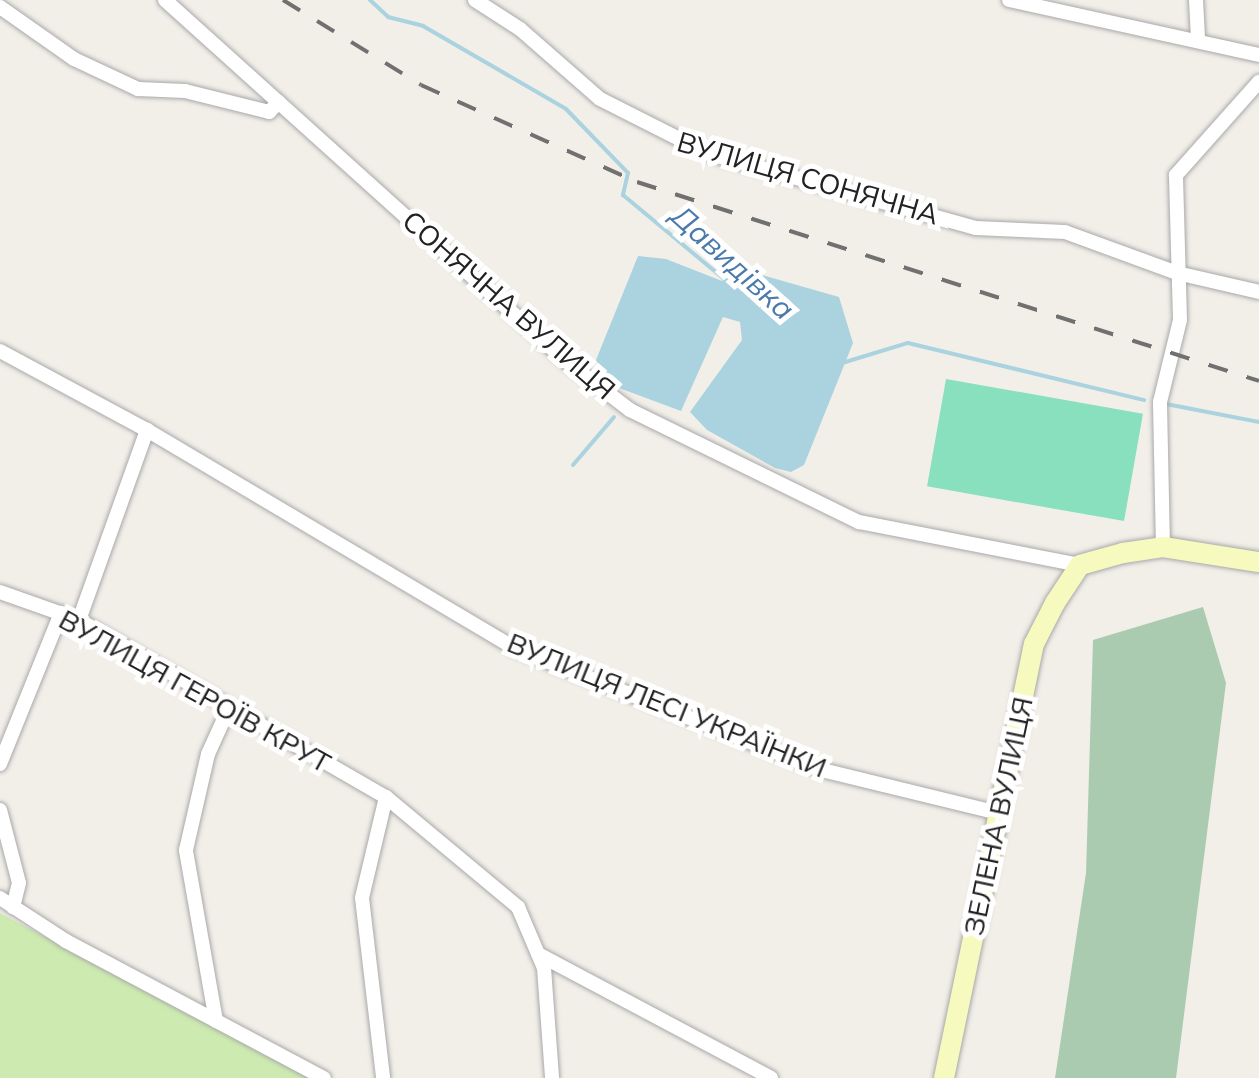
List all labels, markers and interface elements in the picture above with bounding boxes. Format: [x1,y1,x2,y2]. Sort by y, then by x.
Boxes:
street label: ВУЛИЦЯ СОНЯЧНА [673,125,943,231]
water label: Давидівка [664,197,802,327]
street label: СОНЯЧНА ВУЛИЦЯ [396,204,622,406]
street label: ВУЛИЦЯ ГЕРОЇВ КРУТ [53,602,337,780]
street label: ВУЛИЦЯ ЛЕСІ УКРАЇНКИ [503,626,831,784]
street label: ЗЕЛЕНА ВУЛИЦЯ [956,694,1040,938]

